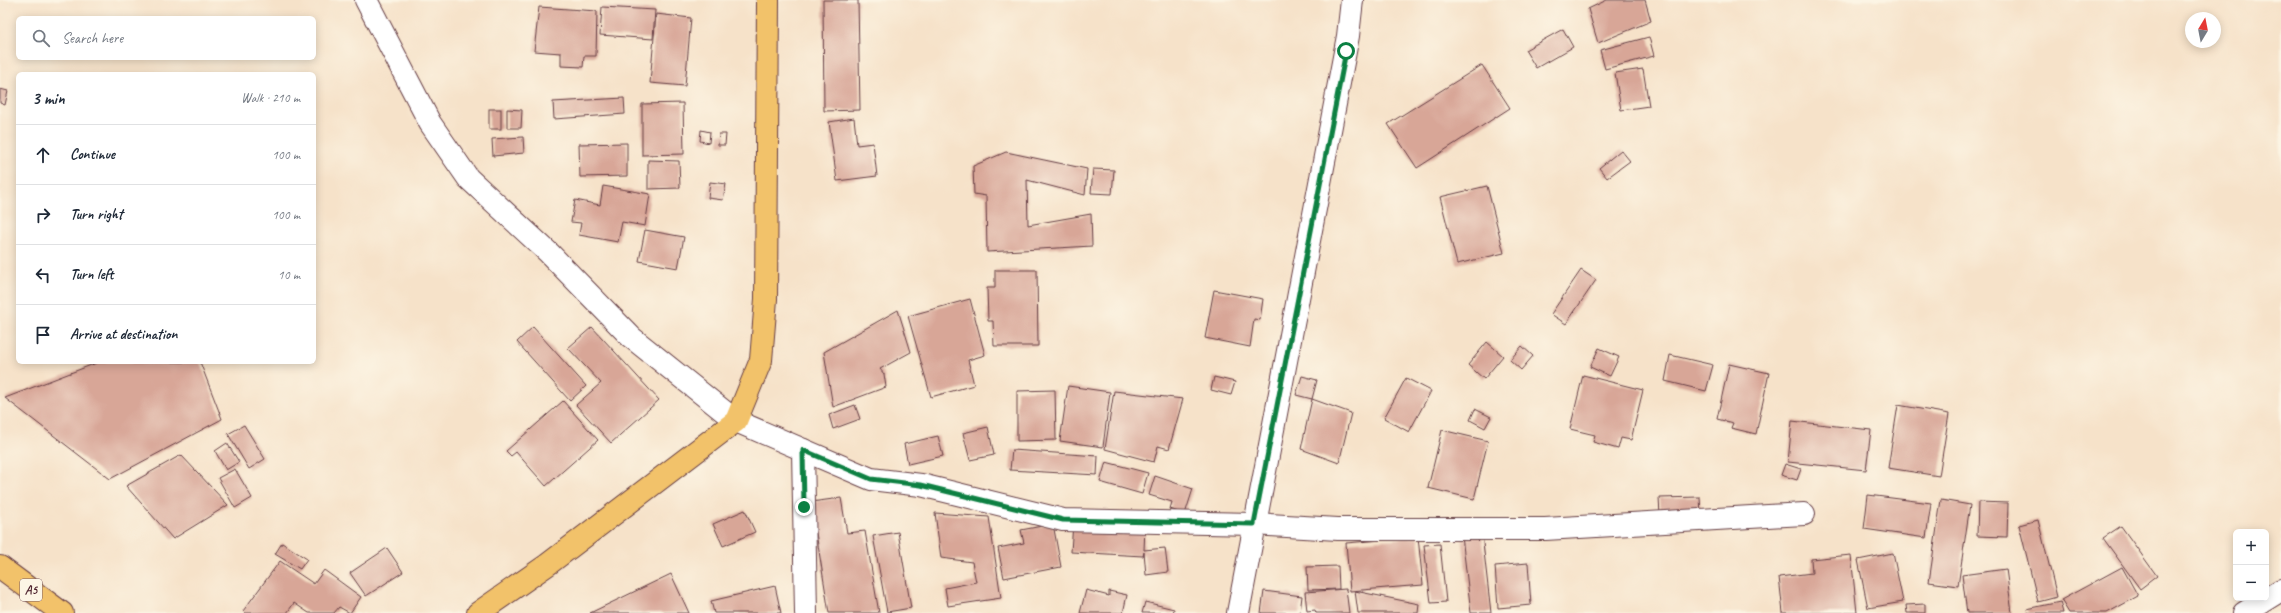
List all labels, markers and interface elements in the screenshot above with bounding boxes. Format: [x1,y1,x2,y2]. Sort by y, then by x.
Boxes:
north arrow [2185,12,2221,48]
search box [16,16,316,60]
icon: search [30,27,52,49]
text: Search here [62,29,123,48]
route start [1337,42,1355,60]
text: 3 min [32,88,65,109]
text: Walk · 210 m [241,90,300,106]
icon: ahead [32,144,54,166]
text: Continue [70,145,115,164]
text: 100 m [272,147,300,163]
icon: right [32,204,54,226]
text: Turn right [70,205,123,224]
text: 100 m [272,207,300,223]
icon: left [32,264,54,286]
text: Turn left [70,265,113,284]
text: 10 m [278,267,300,283]
icon: arrive [32,324,54,346]
text: Arrive at destination [70,325,177,344]
route end [795,498,813,516]
map controls [2233,529,2269,601]
button: + [2233,529,2269,565]
button: − [2233,565,2269,601]
road number: A5 [20,579,42,601]

